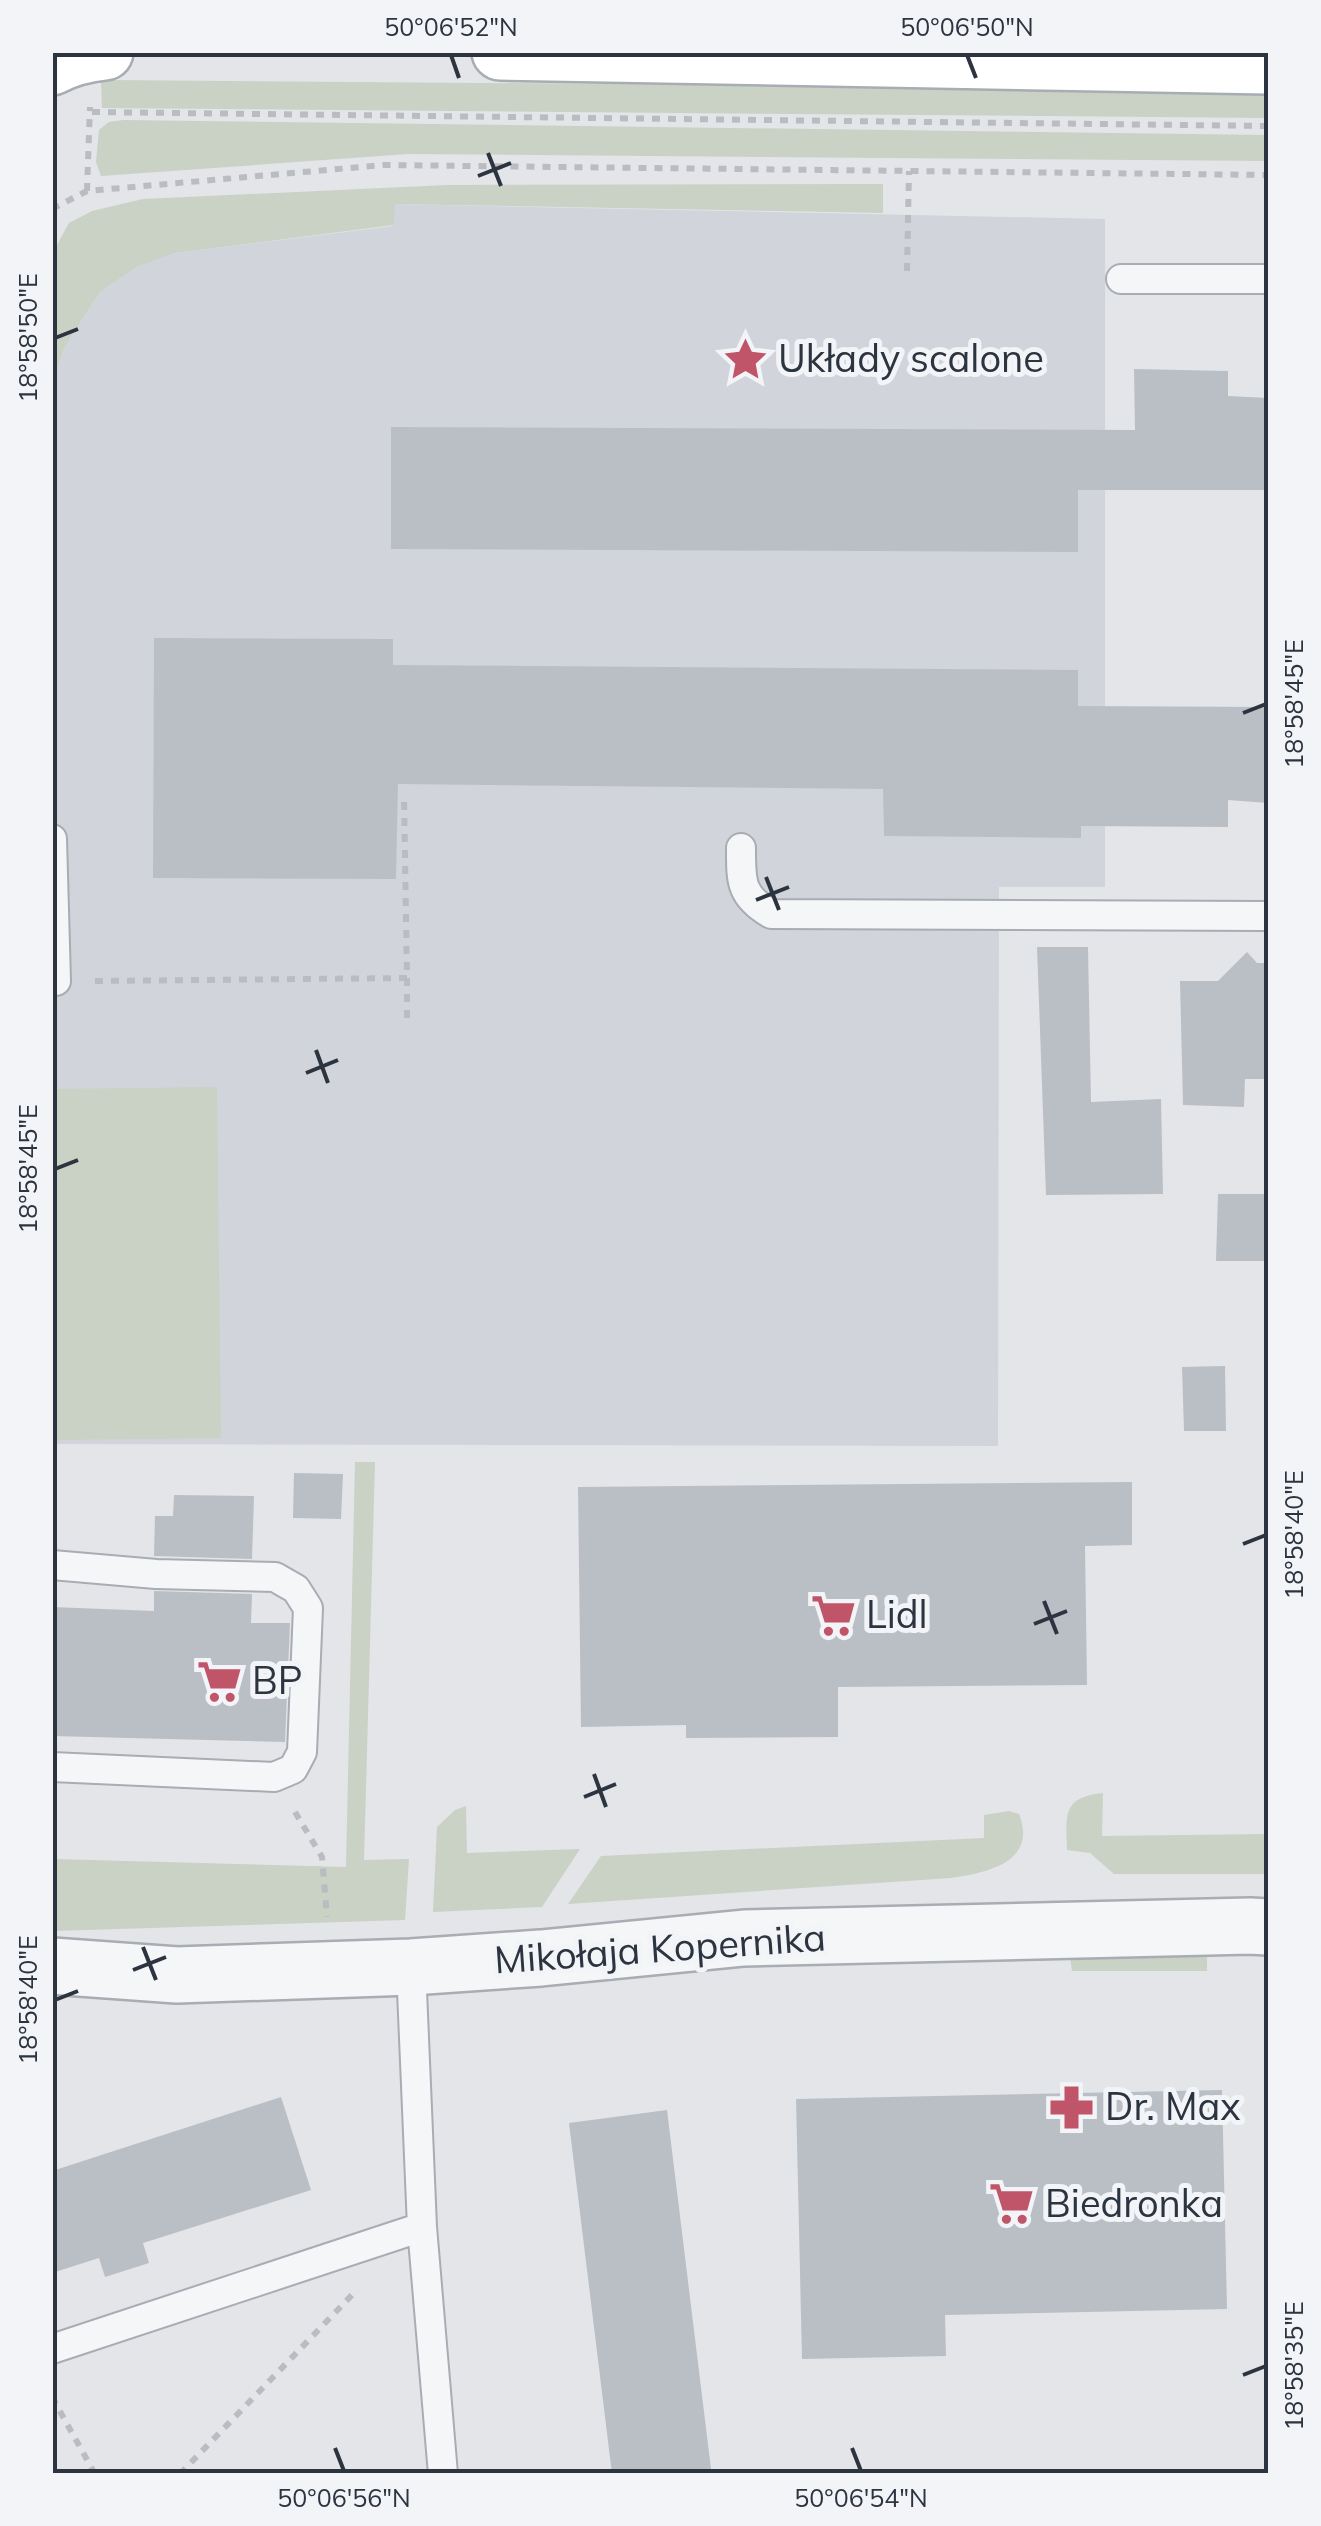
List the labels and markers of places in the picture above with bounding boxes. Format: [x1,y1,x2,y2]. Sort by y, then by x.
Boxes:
place label: Układy scalone [778,334,1044,382]
place icon: Układy scalone [721,335,769,383]
place label: Lidl [866,1590,928,1638]
supermarket icon: Lidl [809,1591,857,1639]
place label: BP [252,1656,303,1704]
supermarket icon: BP [195,1657,243,1705]
place label: Dr. Max [1105,2082,1241,2130]
pharmacy icon: Dr. Max [1048,2083,1096,2131]
place label: Biedronka [1045,2179,1223,2227]
supermarket icon: Biedronka [988,2180,1036,2228]

